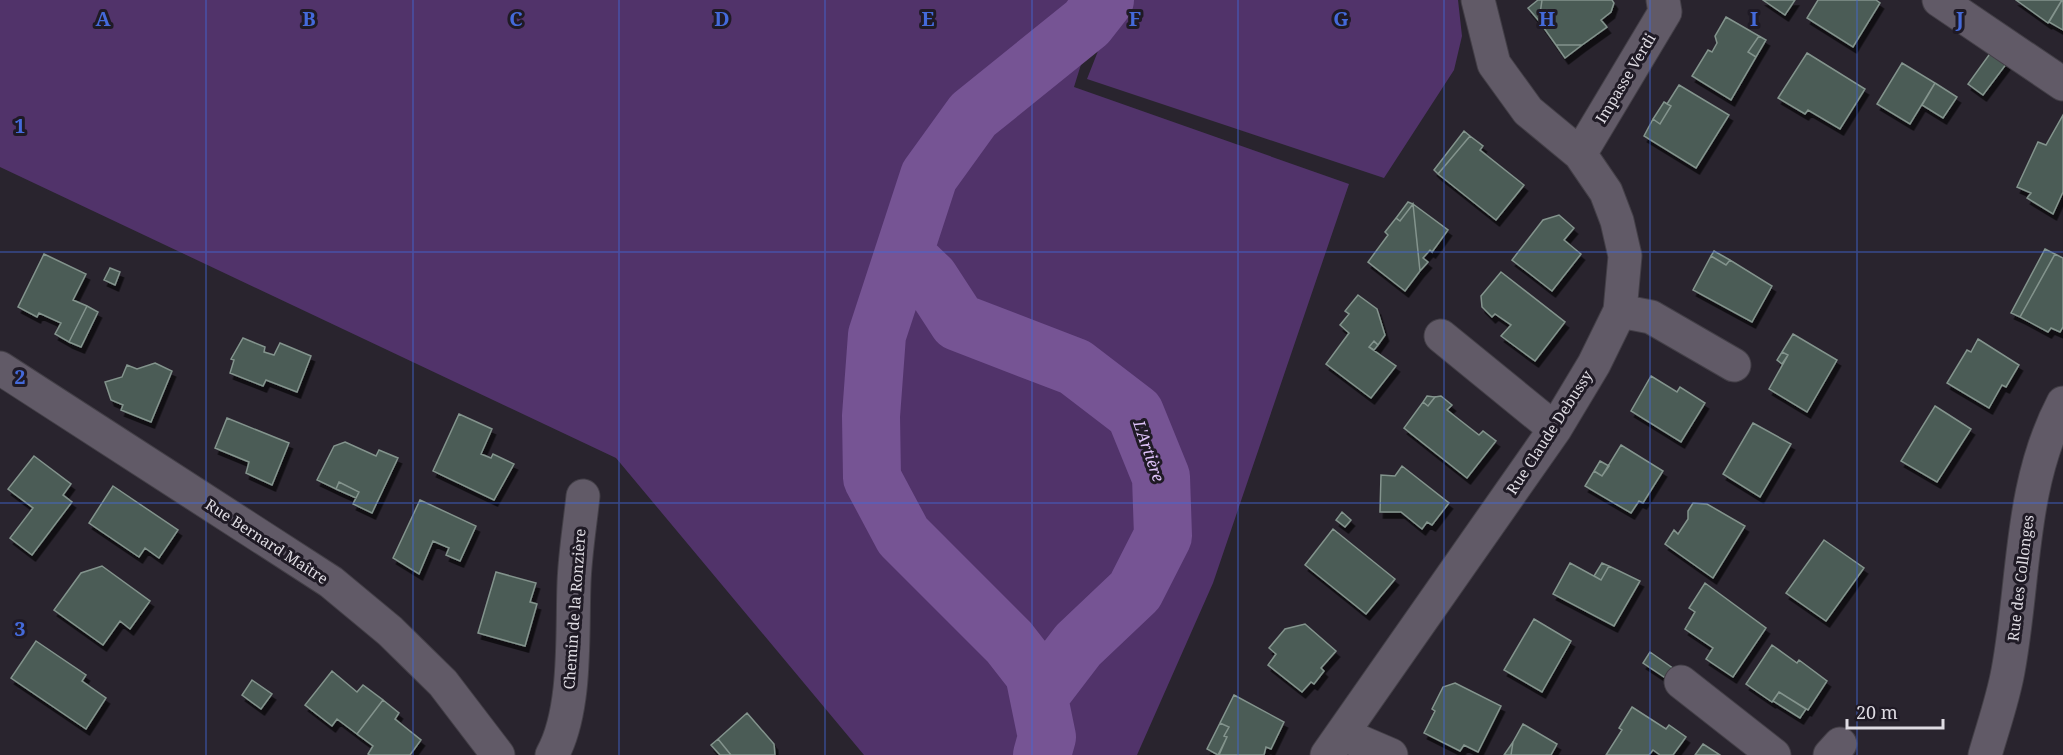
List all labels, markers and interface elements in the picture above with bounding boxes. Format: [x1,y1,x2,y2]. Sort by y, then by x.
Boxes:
text: A [95,5,111,32]
text: B [302,5,316,32]
text: C [509,5,523,32]
text: D [714,5,730,32]
text: E [921,5,935,32]
text: F [1129,5,1141,32]
text: G [1333,5,1349,32]
text: H [1539,5,1555,32]
text: I [1750,5,1758,32]
text: J [1955,5,1964,32]
street label: Impasse Verdi [1590,29,1660,126]
text: 1 [14,112,26,139]
text: 2 [14,363,26,390]
street label: Rue Claude Debussy [1501,366,1597,498]
water label: L'Artière [1128,416,1170,485]
street label: Rue Bernard Maître [202,494,332,588]
street label: Rue des Collonges [2002,513,2038,643]
street label: Chemin de la Ronzière [558,528,590,690]
text: 3 [14,615,26,642]
scale bar [1847,692,1943,730]
text: 20 m [1856,700,1898,724]

